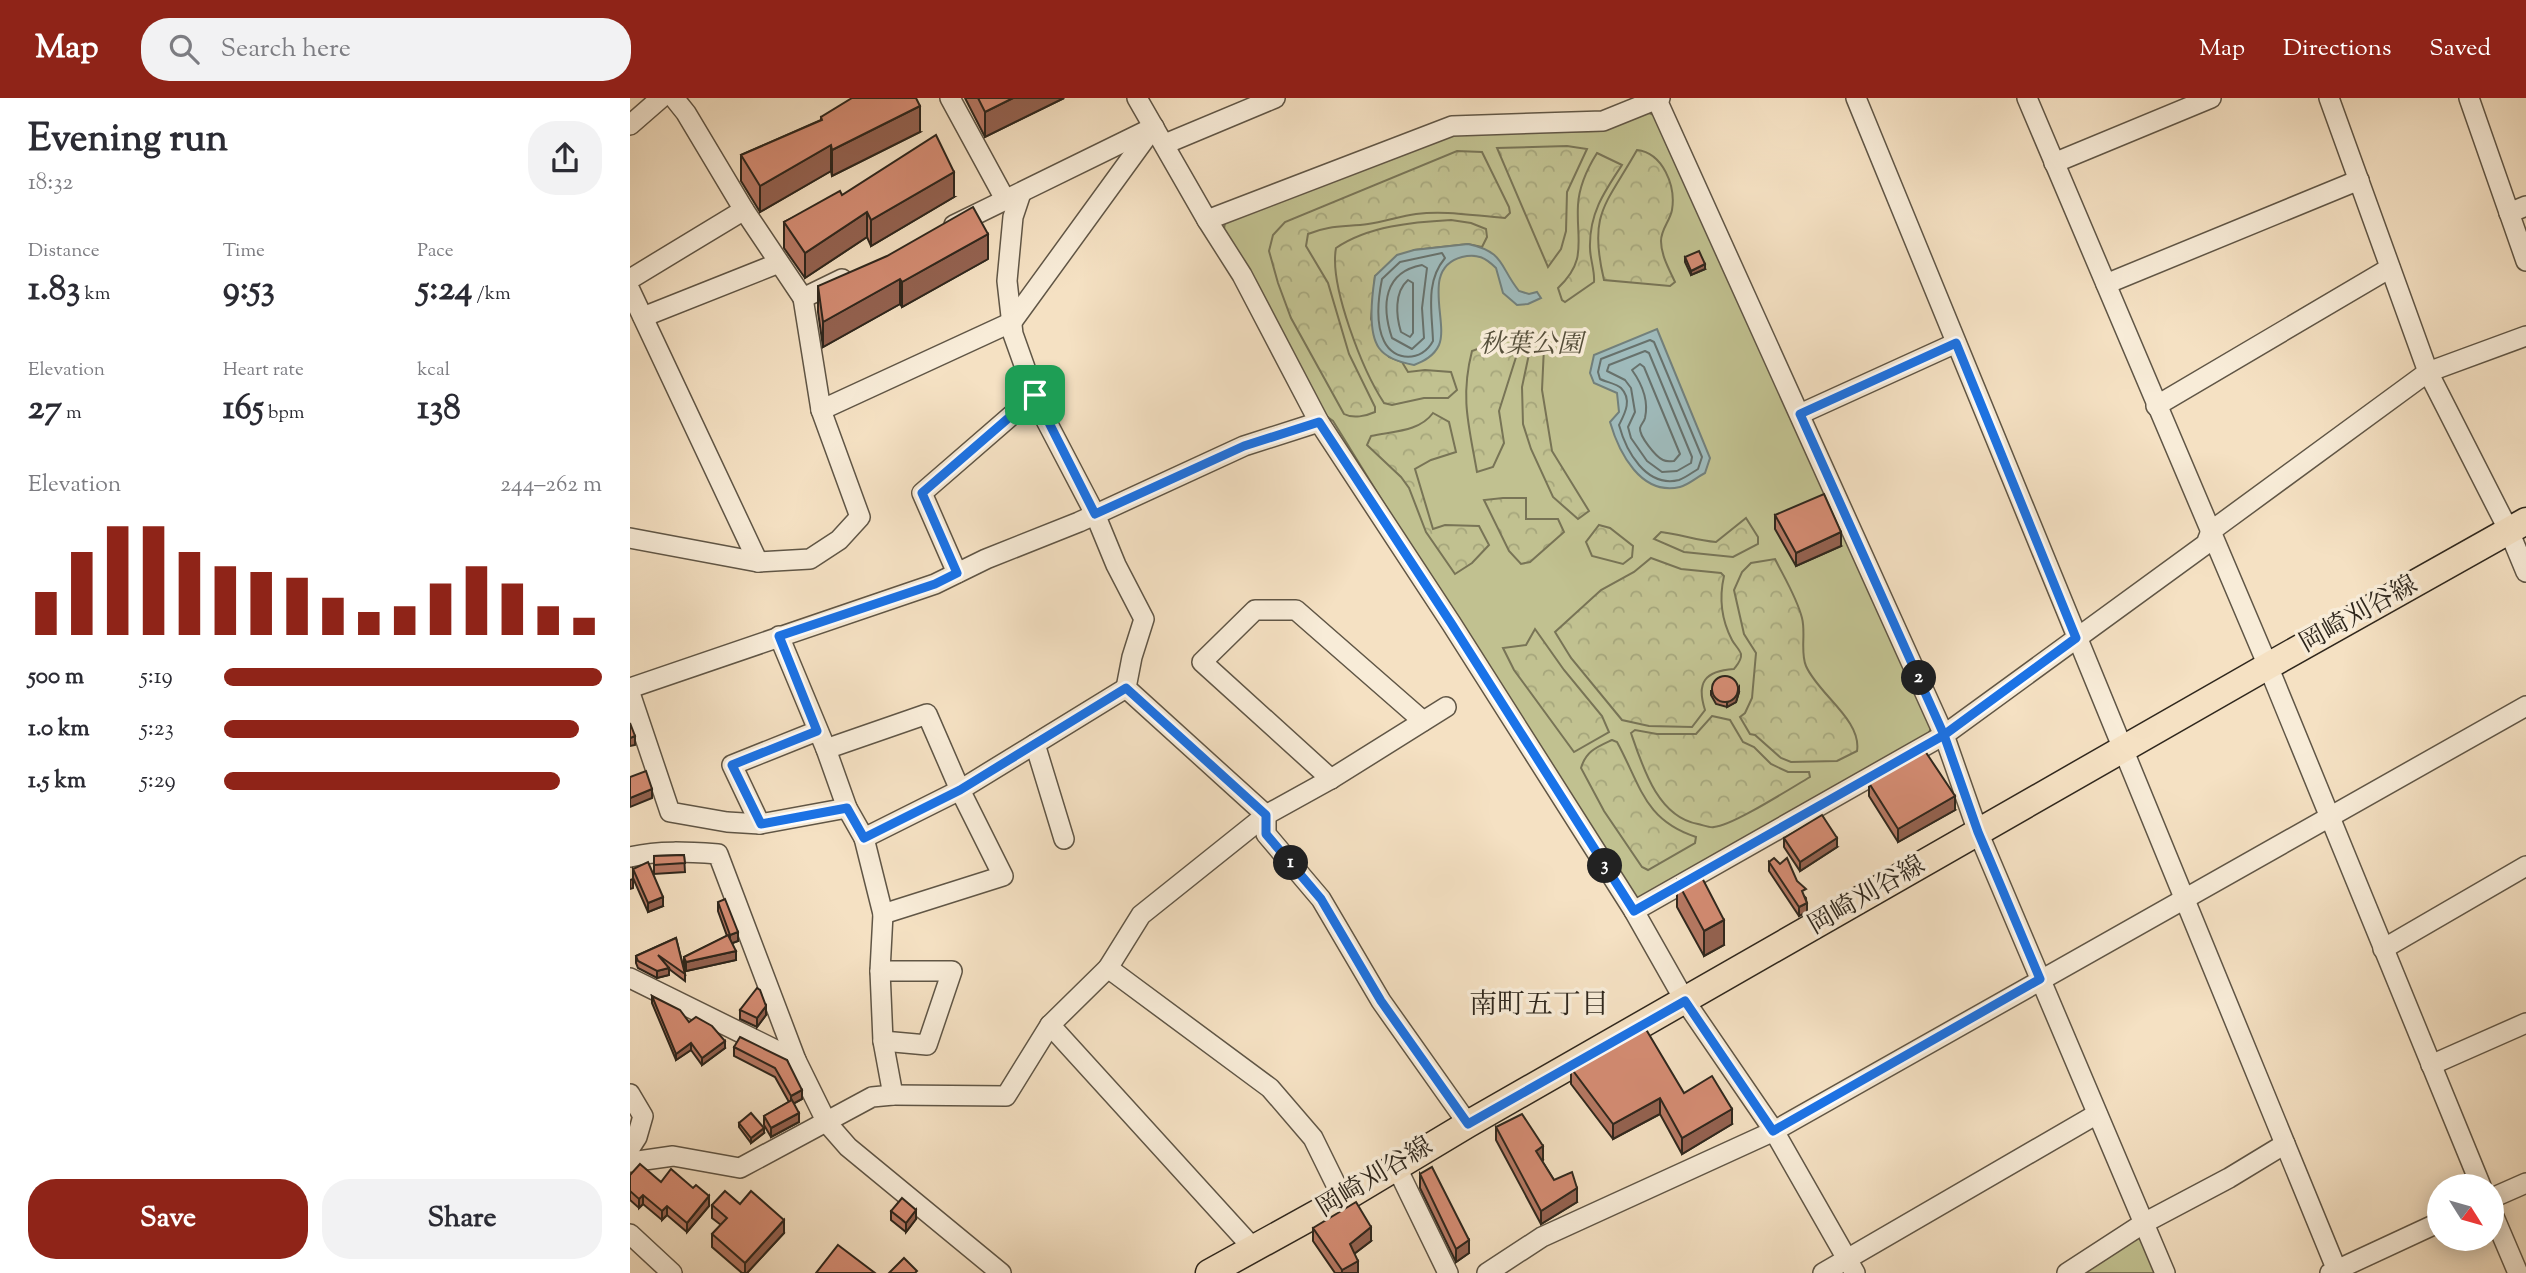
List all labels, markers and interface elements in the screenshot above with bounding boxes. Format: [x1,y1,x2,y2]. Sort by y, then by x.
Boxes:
search box [141,18,631,81]
text: Map [35,25,99,73]
icon: search [165,30,203,68]
text: Search here [221,31,351,68]
text: Map [2199,32,2245,66]
text: Directions [2283,32,2391,66]
text: Saved [2429,32,2491,66]
text: Evening run [28,114,228,168]
button: share [528,121,602,195]
text: 18:32 [28,167,73,200]
text: Distance [28,238,100,265]
text: Time [223,238,265,265]
text: Pace [417,238,454,265]
text: 1.83 [28,265,80,316]
text: 9:53 [223,265,275,316]
text: 5:24 [417,265,472,316]
text: km [80,281,111,308]
text: /km [472,281,511,308]
park label: 秋葉公園 [1479,327,1587,364]
text: Elevation [28,357,105,384]
text: Heart rate [223,357,304,384]
text: kcal [417,357,450,384]
pin [1005,365,1065,425]
icon: arrive [1016,376,1054,414]
text: 27 [28,384,62,435]
text: 165 [223,384,264,435]
text: 138 [417,384,461,435]
text: m [62,400,82,427]
text: bpm [264,400,304,427]
text: Elevation [28,469,121,502]
text: 244–262 m [500,469,602,502]
street label: 岡崎刈谷線 [2293,567,2425,663]
pin: 2 [1902,660,1936,696]
text: 500 m [28,661,84,694]
text: 5:19 [140,661,173,694]
text: 2 [1914,664,1923,691]
text: 1.0 km [28,713,90,746]
text: 5:23 [140,713,174,746]
text: 1.5 km [28,765,86,798]
text: 5:29 [140,765,176,798]
pin: 1 [1274,846,1308,880]
street label: 岡崎刈谷線 [1801,847,1933,945]
pin: 3 [1588,848,1622,884]
text: 1 [1287,849,1294,876]
text: 3 [1601,852,1608,879]
district label: 南町五丁目 [1469,986,1609,1026]
street label: 岡崎刈谷線 [1310,1129,1440,1227]
north arrow [2427,1174,2504,1251]
map controls [2427,1174,2504,1251]
button: Save [28,1179,308,1259]
button: Share [322,1179,602,1259]

